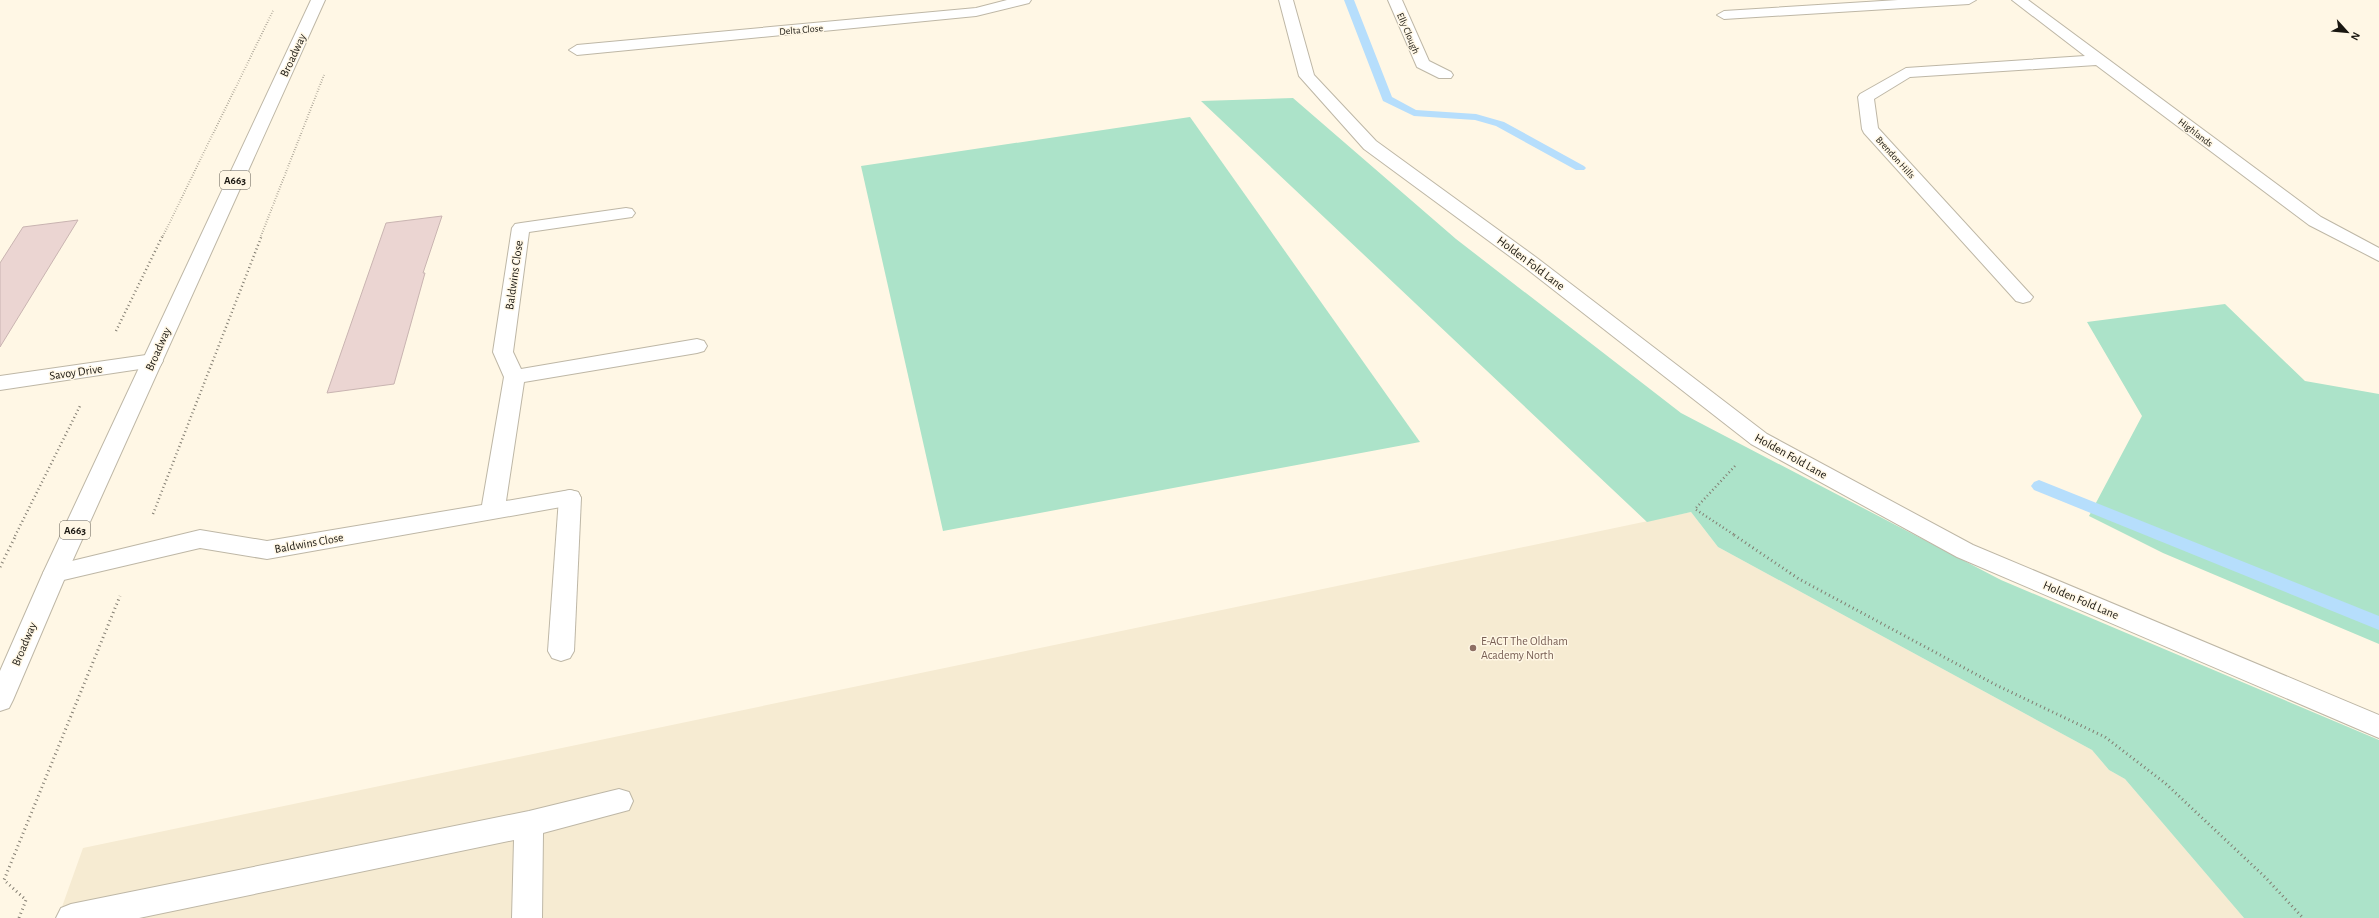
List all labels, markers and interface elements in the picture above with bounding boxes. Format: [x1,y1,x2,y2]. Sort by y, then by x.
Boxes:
street label: Elly Clough [1395,11,1421,55]
north arrow [2327,12,2367,52]
street label: Delta Close [779,23,824,37]
text: N [2349,30,2362,42]
street label: Broadway [278,32,309,79]
street label: Highlands [2176,117,2215,149]
street label: Brendon Hills [1874,135,1917,181]
road number: A663 [220,171,250,189]
street label: Holden Fold Lane [1495,234,1567,292]
street label: Baldwins Close [503,240,525,310]
street label: Broadway [143,325,174,373]
street label: Savoy Drive [49,362,103,383]
street label: Holden Fold Lane [1753,431,1829,481]
road number: A663 [60,521,90,539]
street label: Baldwins Close [274,531,344,555]
street label: Holden Fold Lane [2042,579,2120,621]
street label: Broadway [9,620,39,668]
place label: E-ACT The Oldham Academy North [1481,635,1568,662]
marker: E-ACT The Oldham Academy North [1468,643,1478,653]

